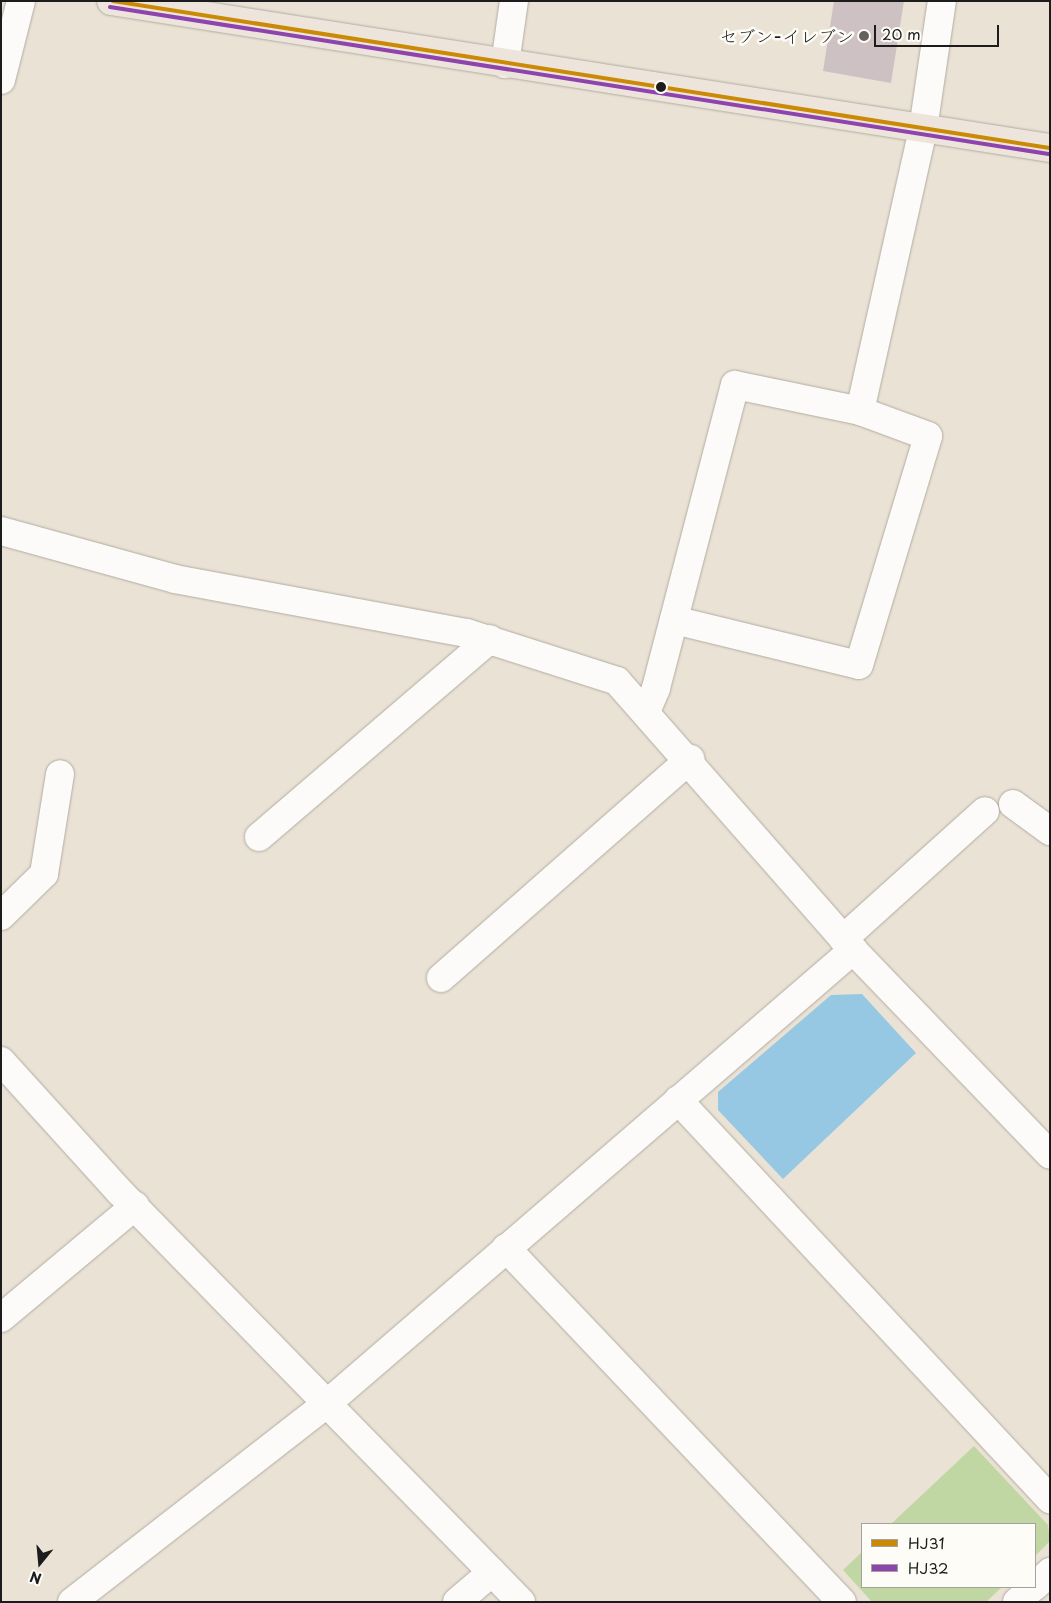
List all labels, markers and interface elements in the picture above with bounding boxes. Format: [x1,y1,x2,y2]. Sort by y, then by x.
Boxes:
scale bar [876,15,1001,47]
text: 20 m [882,22,921,45]
place label: セブン-イレブン [719,25,854,47]
marker: セブン-イレブン [858,30,870,42]
unlabelled marker [656,82,666,92]
legend [861,1523,1036,1588]
text: HJ31 [908,1531,945,1554]
north arrow [15,1538,65,1588]
text: HJ32 [908,1556,949,1579]
text: N [27,1566,44,1589]

